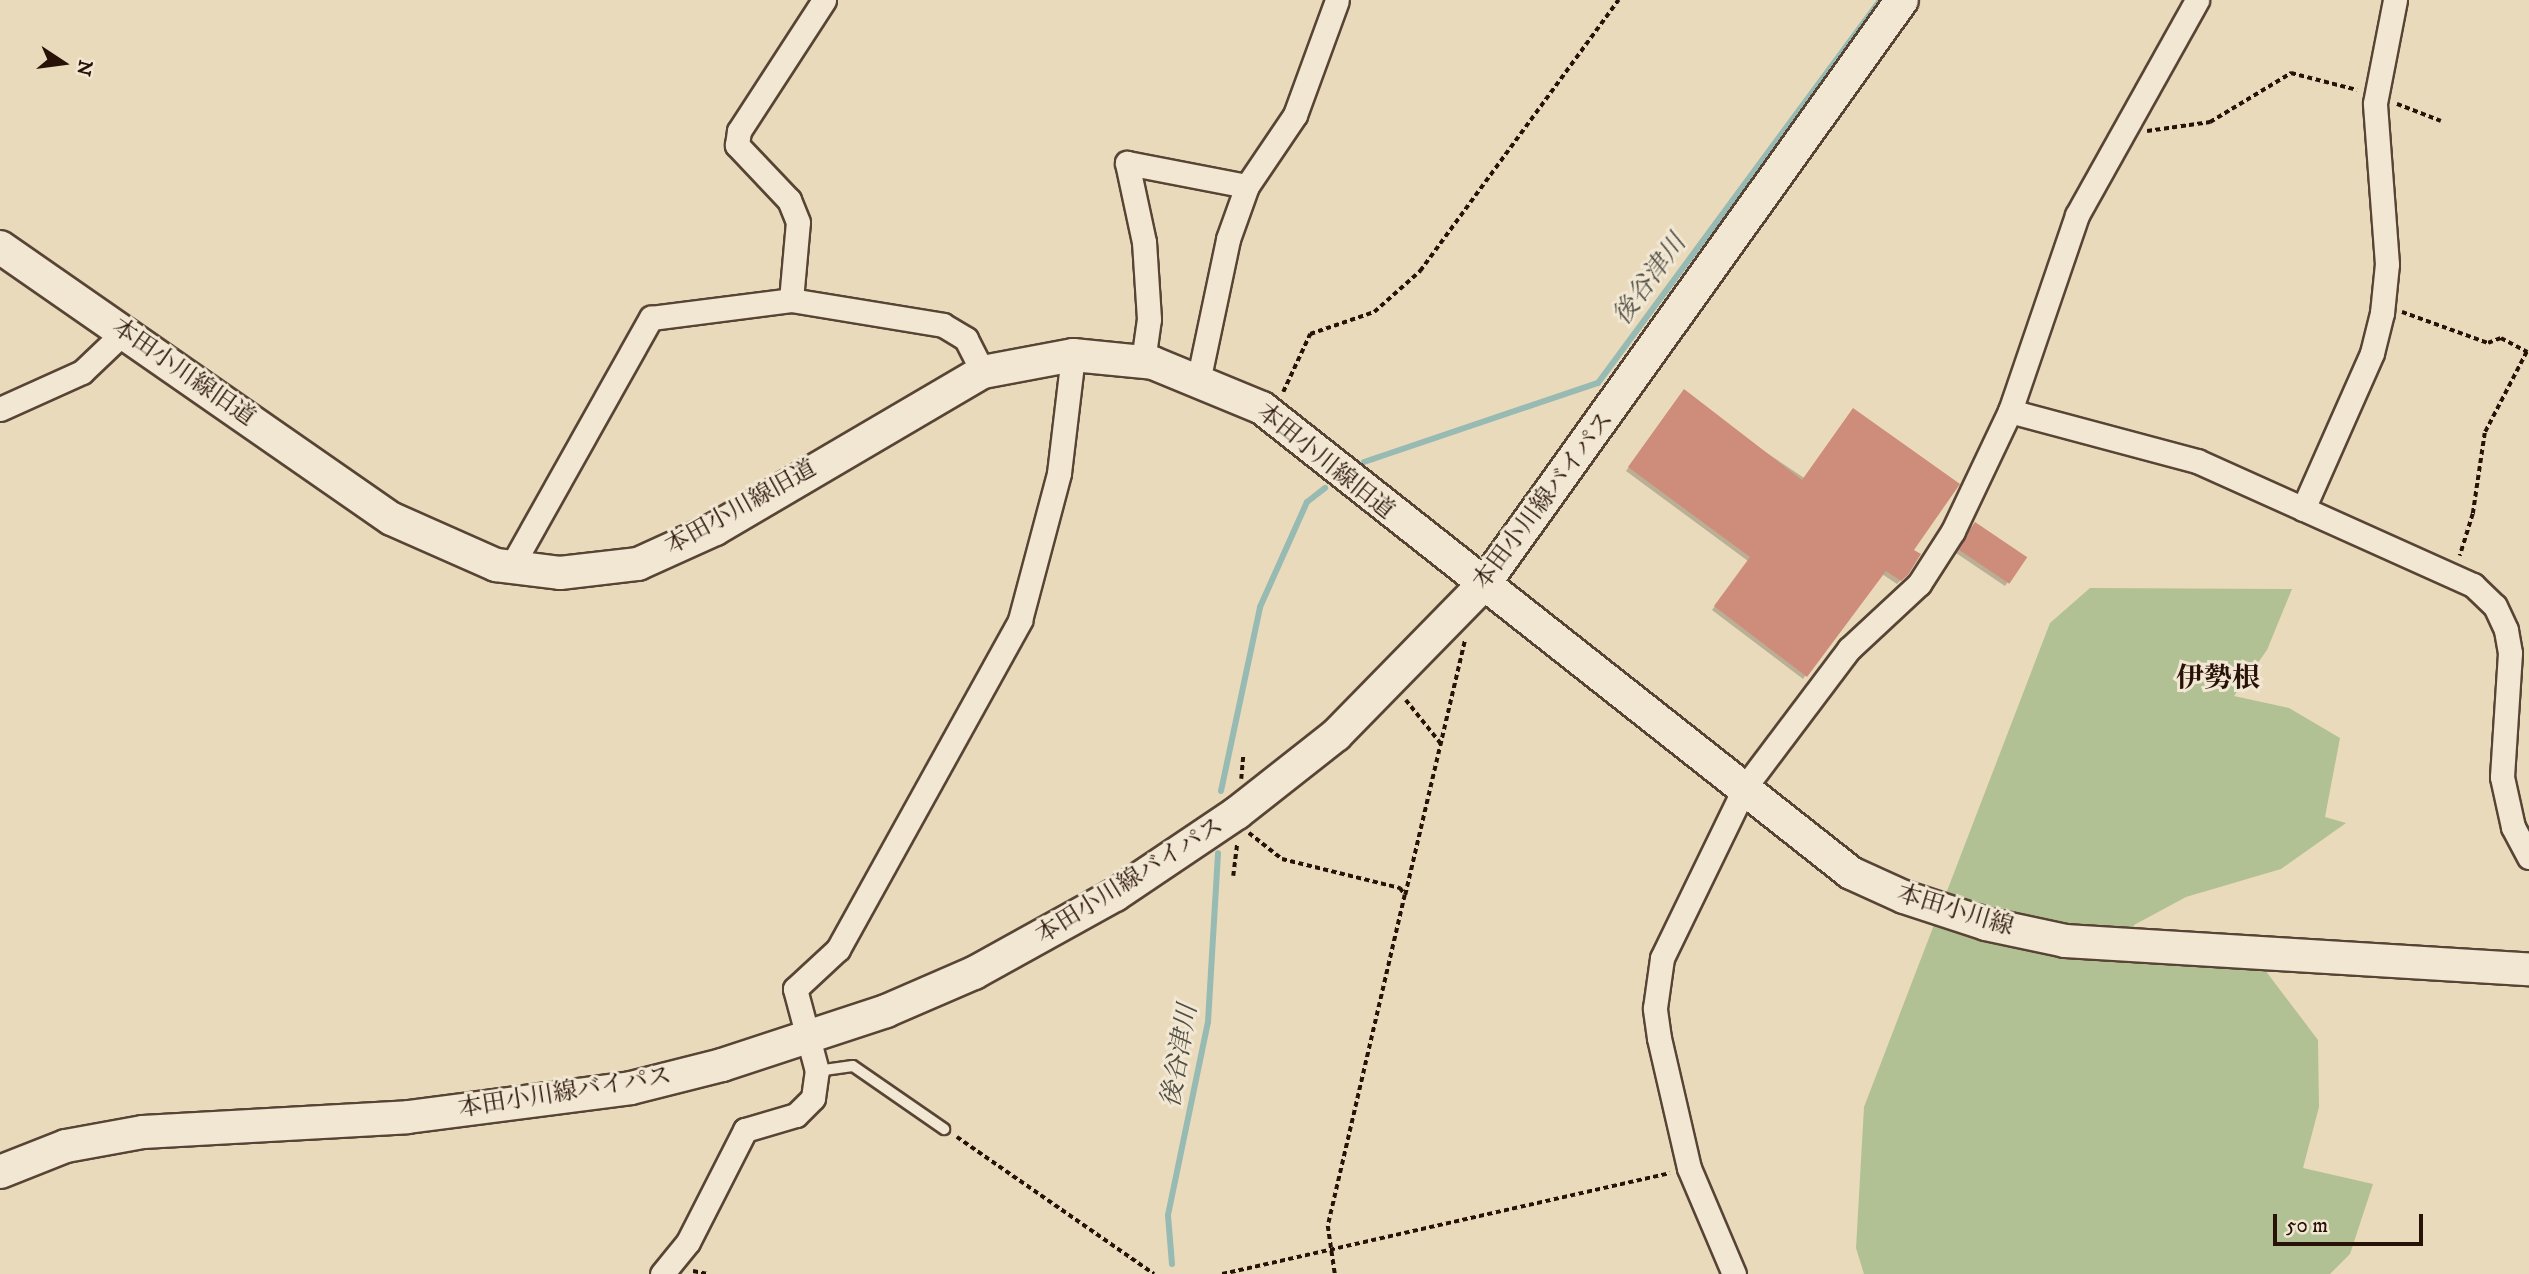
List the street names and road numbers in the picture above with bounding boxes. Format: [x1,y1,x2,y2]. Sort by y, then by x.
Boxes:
street label: 本田小川線旧道 [106,313,260,433]
street label: 本田小川線旧道 [1251,398,1399,526]
street label: 本田小川線バイパス [1468,406,1620,596]
street label: 本田小川線旧道 [661,455,821,561]
street label: 本田小川線バイパス [1031,812,1229,950]
street label: 本田小川線 [1893,880,2017,942]
street label: 本田小川線バイパス [456,1062,674,1124]

